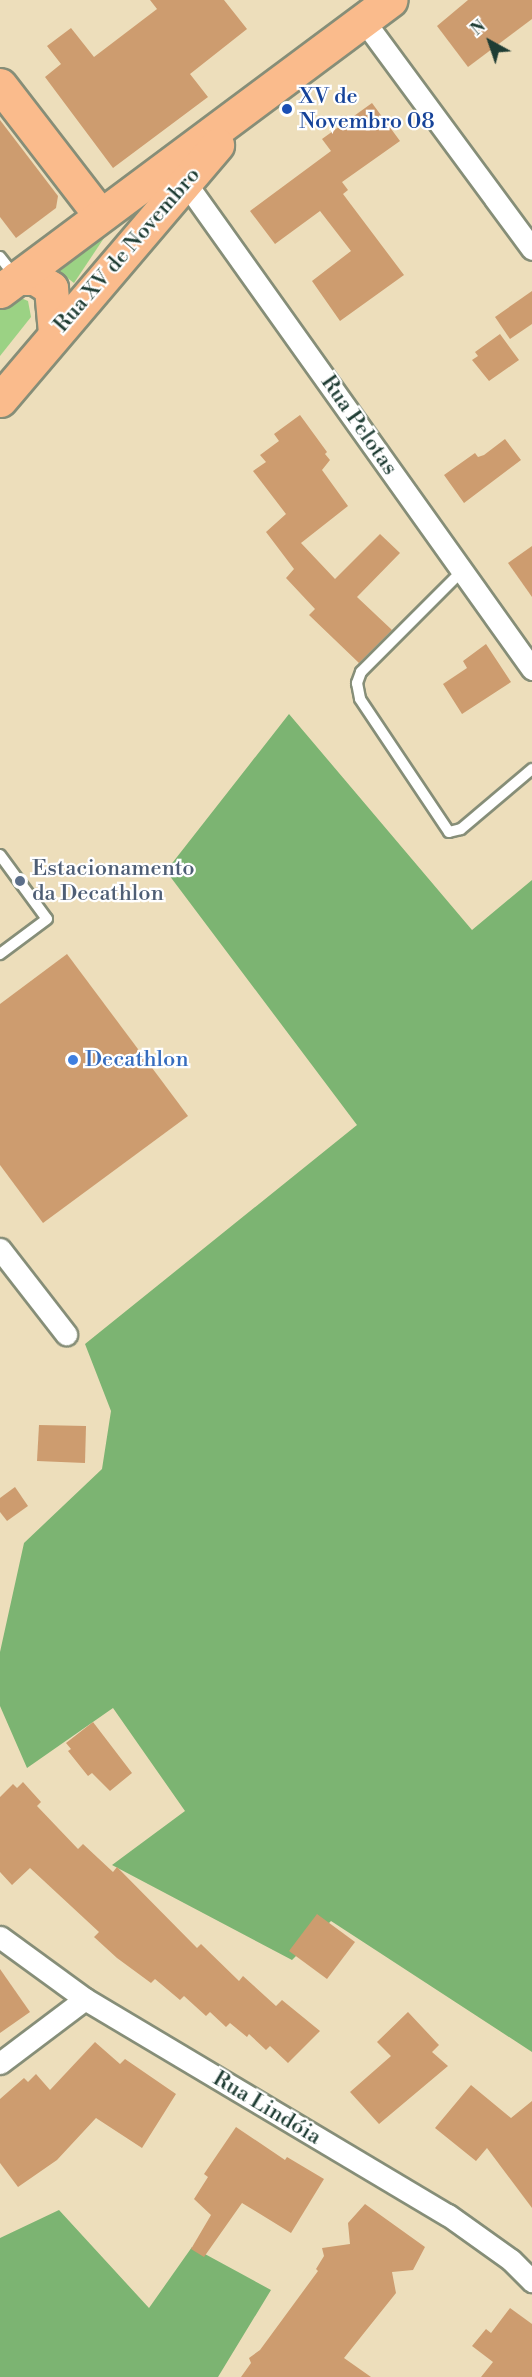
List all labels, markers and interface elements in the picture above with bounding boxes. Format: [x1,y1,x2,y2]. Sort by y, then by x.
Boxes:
north arrow [460,12,520,72]
text: N [467,16,490,40]
place label: XV de Novembro 08 [299,83,435,134]
marker: XV de Novembro 08 [280,102,294,116]
street label: Rua XV de Novembro [48,162,206,338]
street label: Rua Pelotas [315,370,403,480]
place label: Estacionamento da Decathlon [32,855,195,906]
marker: Estacionamento da Decathlon [13,874,27,888]
place label: Decathlon [85,1047,189,1073]
marker: Decathlon [66,1053,80,1067]
street label: Rua Lindóia [208,2065,326,2151]

